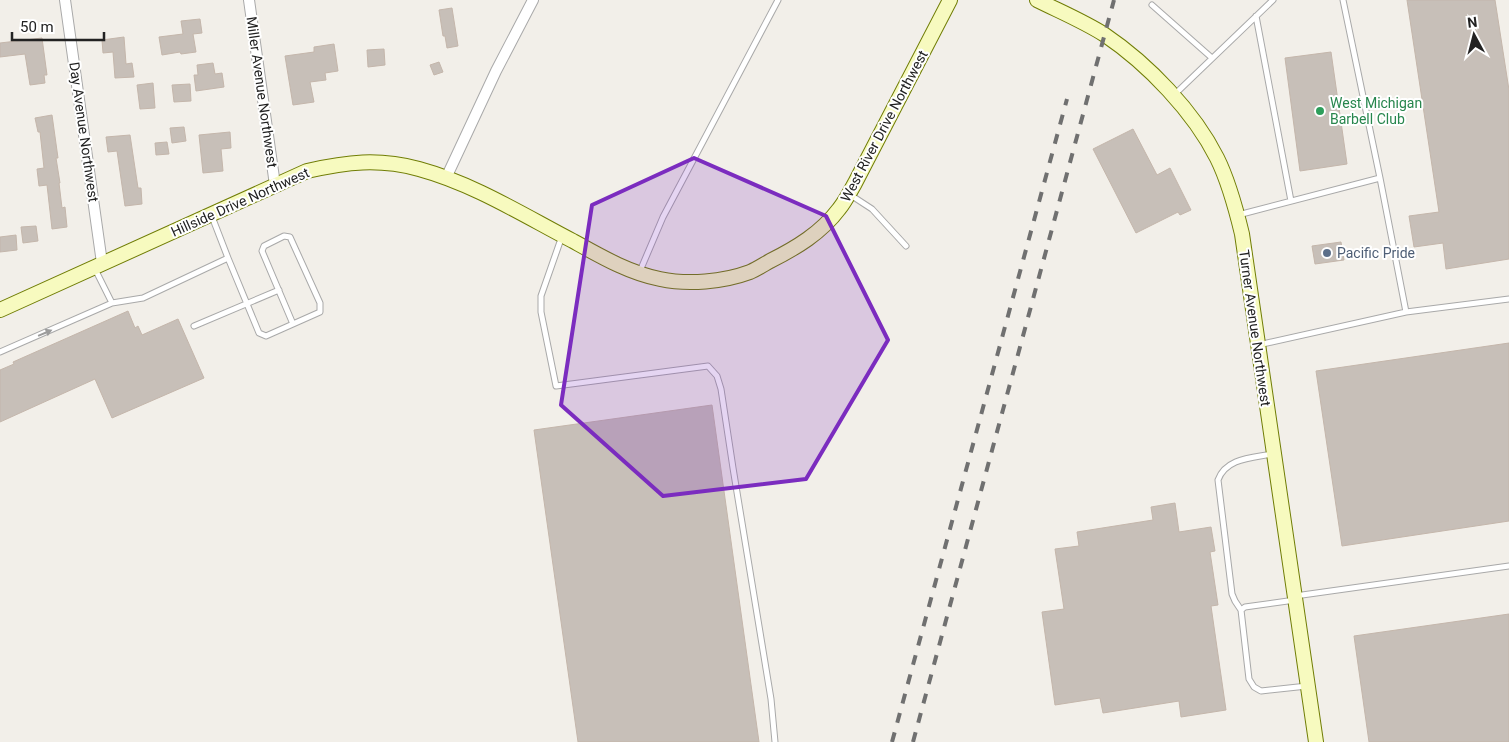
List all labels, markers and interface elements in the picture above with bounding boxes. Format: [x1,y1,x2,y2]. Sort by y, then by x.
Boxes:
scale bar [12,10,105,42]
north arrow [1449,10,1499,60]
text: N [1467,14,1478,31]
street label: Miller Avenue Northwest [243,15,281,169]
text: 50 m [20,18,54,36]
street label: West River Drive Northwest [837,47,931,205]
street label: Day Avenue Northwest [66,61,102,203]
place label: West Michigan Barbell Club [1330,95,1422,127]
marker: West Michigan Barbell Club [1314,105,1326,117]
street label: Hillside Drive Northwest [168,164,312,240]
place label: Pacific Pride [1337,245,1415,261]
marker: Pacific Pride [1321,247,1333,259]
street label: Turner Avenue Northwest [1236,249,1274,408]
one-way arrow [38,328,52,336]

